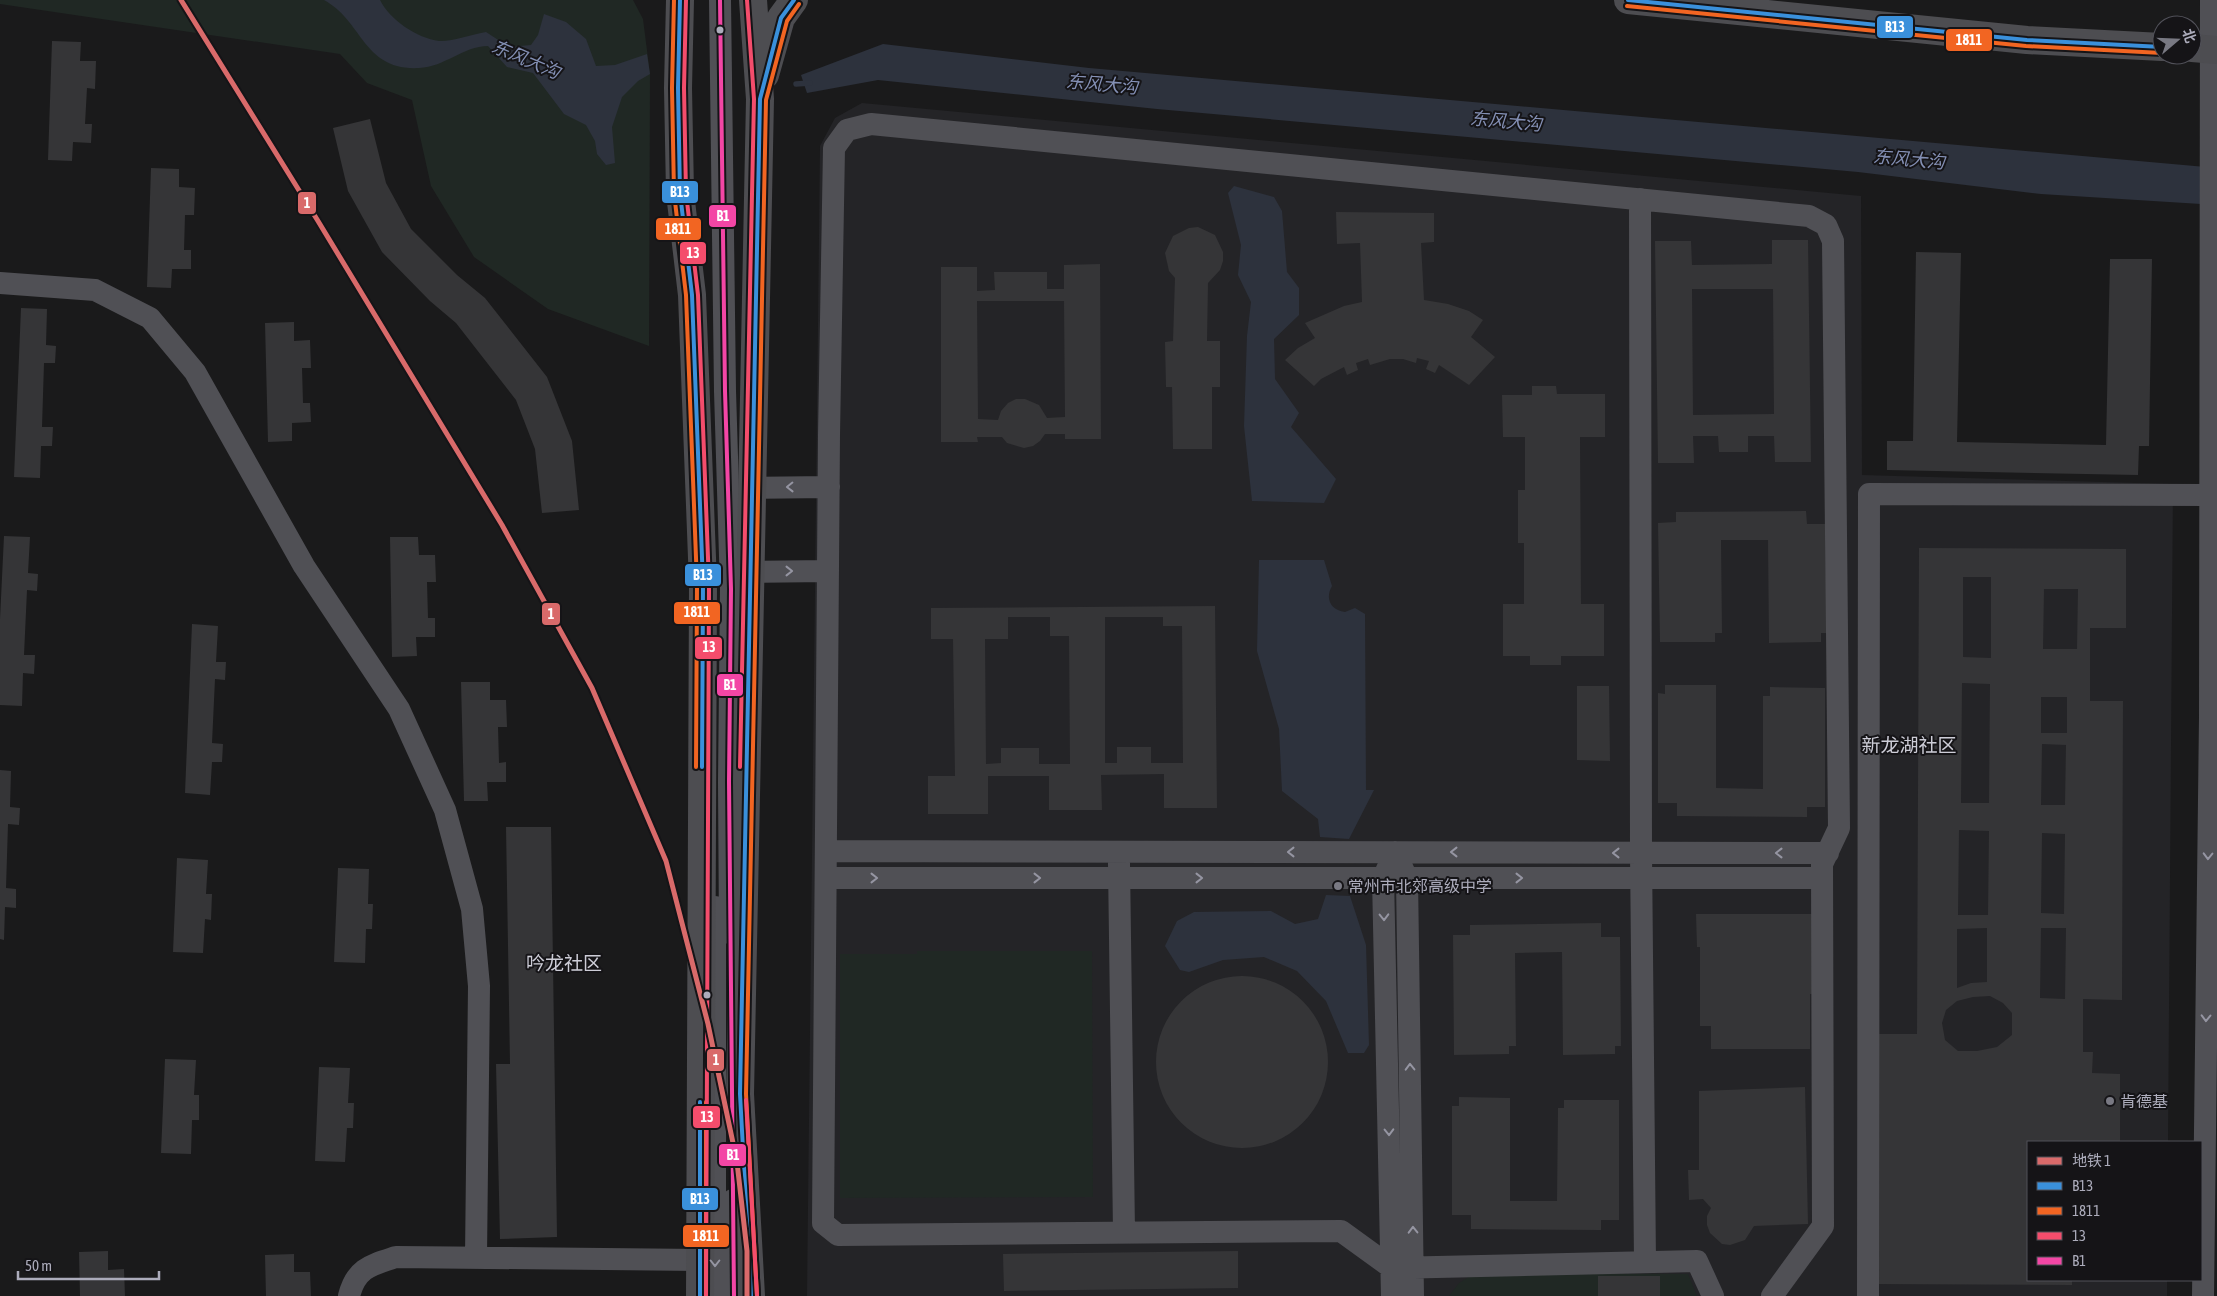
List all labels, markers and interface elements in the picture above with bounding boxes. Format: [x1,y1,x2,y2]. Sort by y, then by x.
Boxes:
line badge: B13 [1876,15,1914,39]
north arrow [2152,15,2202,65]
text: B13 [1885,19,1905,35]
unlabelled marker [715,25,725,35]
text: 北 [2179,27,2199,45]
line badge: 1811 [1945,28,1993,52]
text: 1811 [1956,32,1983,48]
water label: 东风大沟 [489,35,565,84]
water label: 东风大沟 [1065,70,1141,98]
water label: 东风大沟 [1469,107,1545,135]
water label: 东风大沟 [1872,145,1948,173]
line badge: B13 [661,180,699,204]
text: B13 [670,184,690,200]
line badge: 1 [297,191,317,215]
text: 1 [304,195,311,211]
line badge: B1 [708,204,737,228]
text: B1 [716,208,730,224]
line badge: 1811 [655,217,702,241]
text: 1811 [665,221,692,237]
line badge: 13 [679,241,707,265]
text: 13 [686,245,700,261]
one-way arrow [785,482,793,493]
line badge: B13 [684,563,722,587]
one-way arrow [785,566,793,576]
text: B13 [693,567,713,583]
line badge: 1811 [673,601,721,625]
line badge: 1 [541,602,561,626]
text: 1811 [684,604,711,620]
text: 1 [548,606,555,622]
line badge: 13 [694,636,723,660]
text: 13 [702,639,716,655]
line badge: B1 [716,673,744,697]
text: B1 [723,677,737,693]
district label: 新龙湖社区 [1861,734,1957,756]
one-way arrow [1287,847,1295,857]
one-way arrow [1450,847,1458,857]
one-way arrow [1612,848,1620,858]
one-way arrow [1775,848,1782,858]
one-way arrow [2203,852,2213,860]
one-way arrow [871,873,879,883]
one-way arrow [1034,873,1041,883]
one-way arrow [1196,873,1204,883]
one-way arrow [1516,873,1524,883]
place label: 常州市北郊高级中学 [1348,877,1492,895]
marker: 常州市北郊高级中学 [1332,880,1344,892]
one-way arrow [1379,914,1389,922]
district label: 吟龙社区 [526,952,602,974]
unlabelled marker [702,990,712,1000]
one-way arrow [2201,1014,2211,1022]
line badge: 1 [706,1048,725,1072]
text: 1 [713,1052,720,1068]
one-way arrow [1405,1063,1415,1071]
place label: 肯德基 [2120,1092,2168,1110]
marker: 肯德基 [2104,1095,2116,1107]
line badge: 13 [692,1105,721,1129]
text: 13 [700,1109,714,1125]
one-way arrow [1384,1129,1394,1137]
legend [2027,1141,2202,1281]
line badge: B1 [718,1143,747,1167]
text: B1 [726,1147,740,1163]
text: 地铁 1 [2072,1152,2111,1169]
text: B13 [2072,1177,2093,1194]
line badge: B13 [681,1187,719,1211]
text: B13 [690,1191,710,1207]
text: 1811 [2072,1202,2100,1219]
line badge: 1811 [682,1224,730,1248]
one-way arrow [1407,1226,1418,1234]
text: 13 [2072,1227,2086,1244]
text: 1811 [693,1228,720,1244]
scale bar [18,1248,159,1280]
text: B1 [2072,1252,2086,1269]
text: 50 m [25,1257,52,1274]
one-way arrow [710,1260,720,1267]

